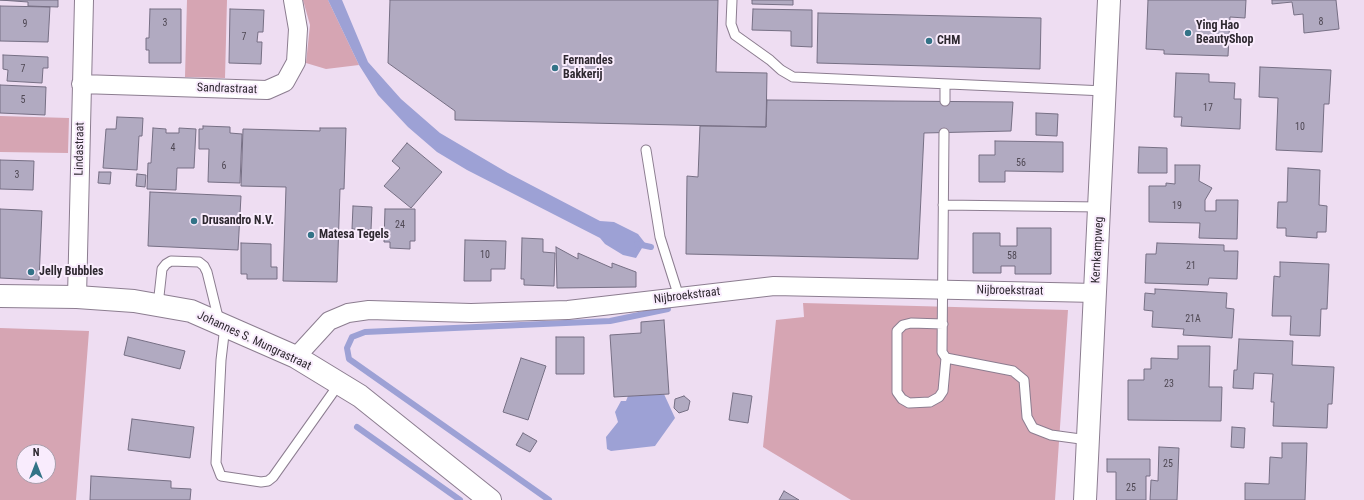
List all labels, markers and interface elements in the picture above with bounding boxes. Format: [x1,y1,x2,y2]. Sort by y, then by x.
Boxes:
house number: 8 [1319,16,1323,28]
house number: 3 [163,17,167,29]
house number: 9 [23,18,27,30]
place label: Ying Hao BeautyShop [1196,19,1253,47]
marker: Ying Hao BeautyShop [1183,28,1193,38]
house number: 7 [242,31,246,43]
place label: CHM [937,34,960,48]
marker: CHM [924,36,934,46]
place label: Fernandes Bakkerij [563,54,613,82]
house number: 7 [21,63,25,75]
marker: Fernandes Bakkerij [550,63,560,73]
street label: Sandrastraat [197,81,257,97]
house number: 5 [21,94,25,106]
house number: 17 [1203,102,1213,114]
house number: 10 [1295,121,1305,133]
street label: Lindastraat [72,122,88,176]
house number: 4 [171,142,175,154]
house number: 56 [1016,157,1026,169]
house number: 6 [222,160,226,172]
house number: 3 [15,169,19,181]
house number: 19 [1172,200,1182,212]
place label: Drusandro N.V. [202,214,274,228]
marker: Drusandro N.V. [189,216,199,226]
street label: Kernkampweg [1089,216,1107,284]
house number: 24 [395,219,405,231]
place label: Matesa Tegels [319,228,389,242]
marker: Matesa Tegels [306,230,316,240]
house number: 10 [480,249,490,261]
house number: 58 [1007,250,1017,262]
house number: 21 [1186,260,1196,272]
place label: Jelly Bubbles [39,265,104,279]
marker: Jelly Bubbles [26,267,36,277]
street label: Nijbroekstraat [976,283,1044,299]
street label: Nijbroekstraat [653,285,721,307]
street label: Johannes S. Mungrastraat [195,308,313,374]
house number: 21A [1185,313,1201,325]
house number: 23 [1164,378,1174,390]
north arrow [16,444,56,484]
text: N [33,446,39,459]
house number: 25 [1163,458,1173,470]
house number: 25 [1126,482,1136,494]

